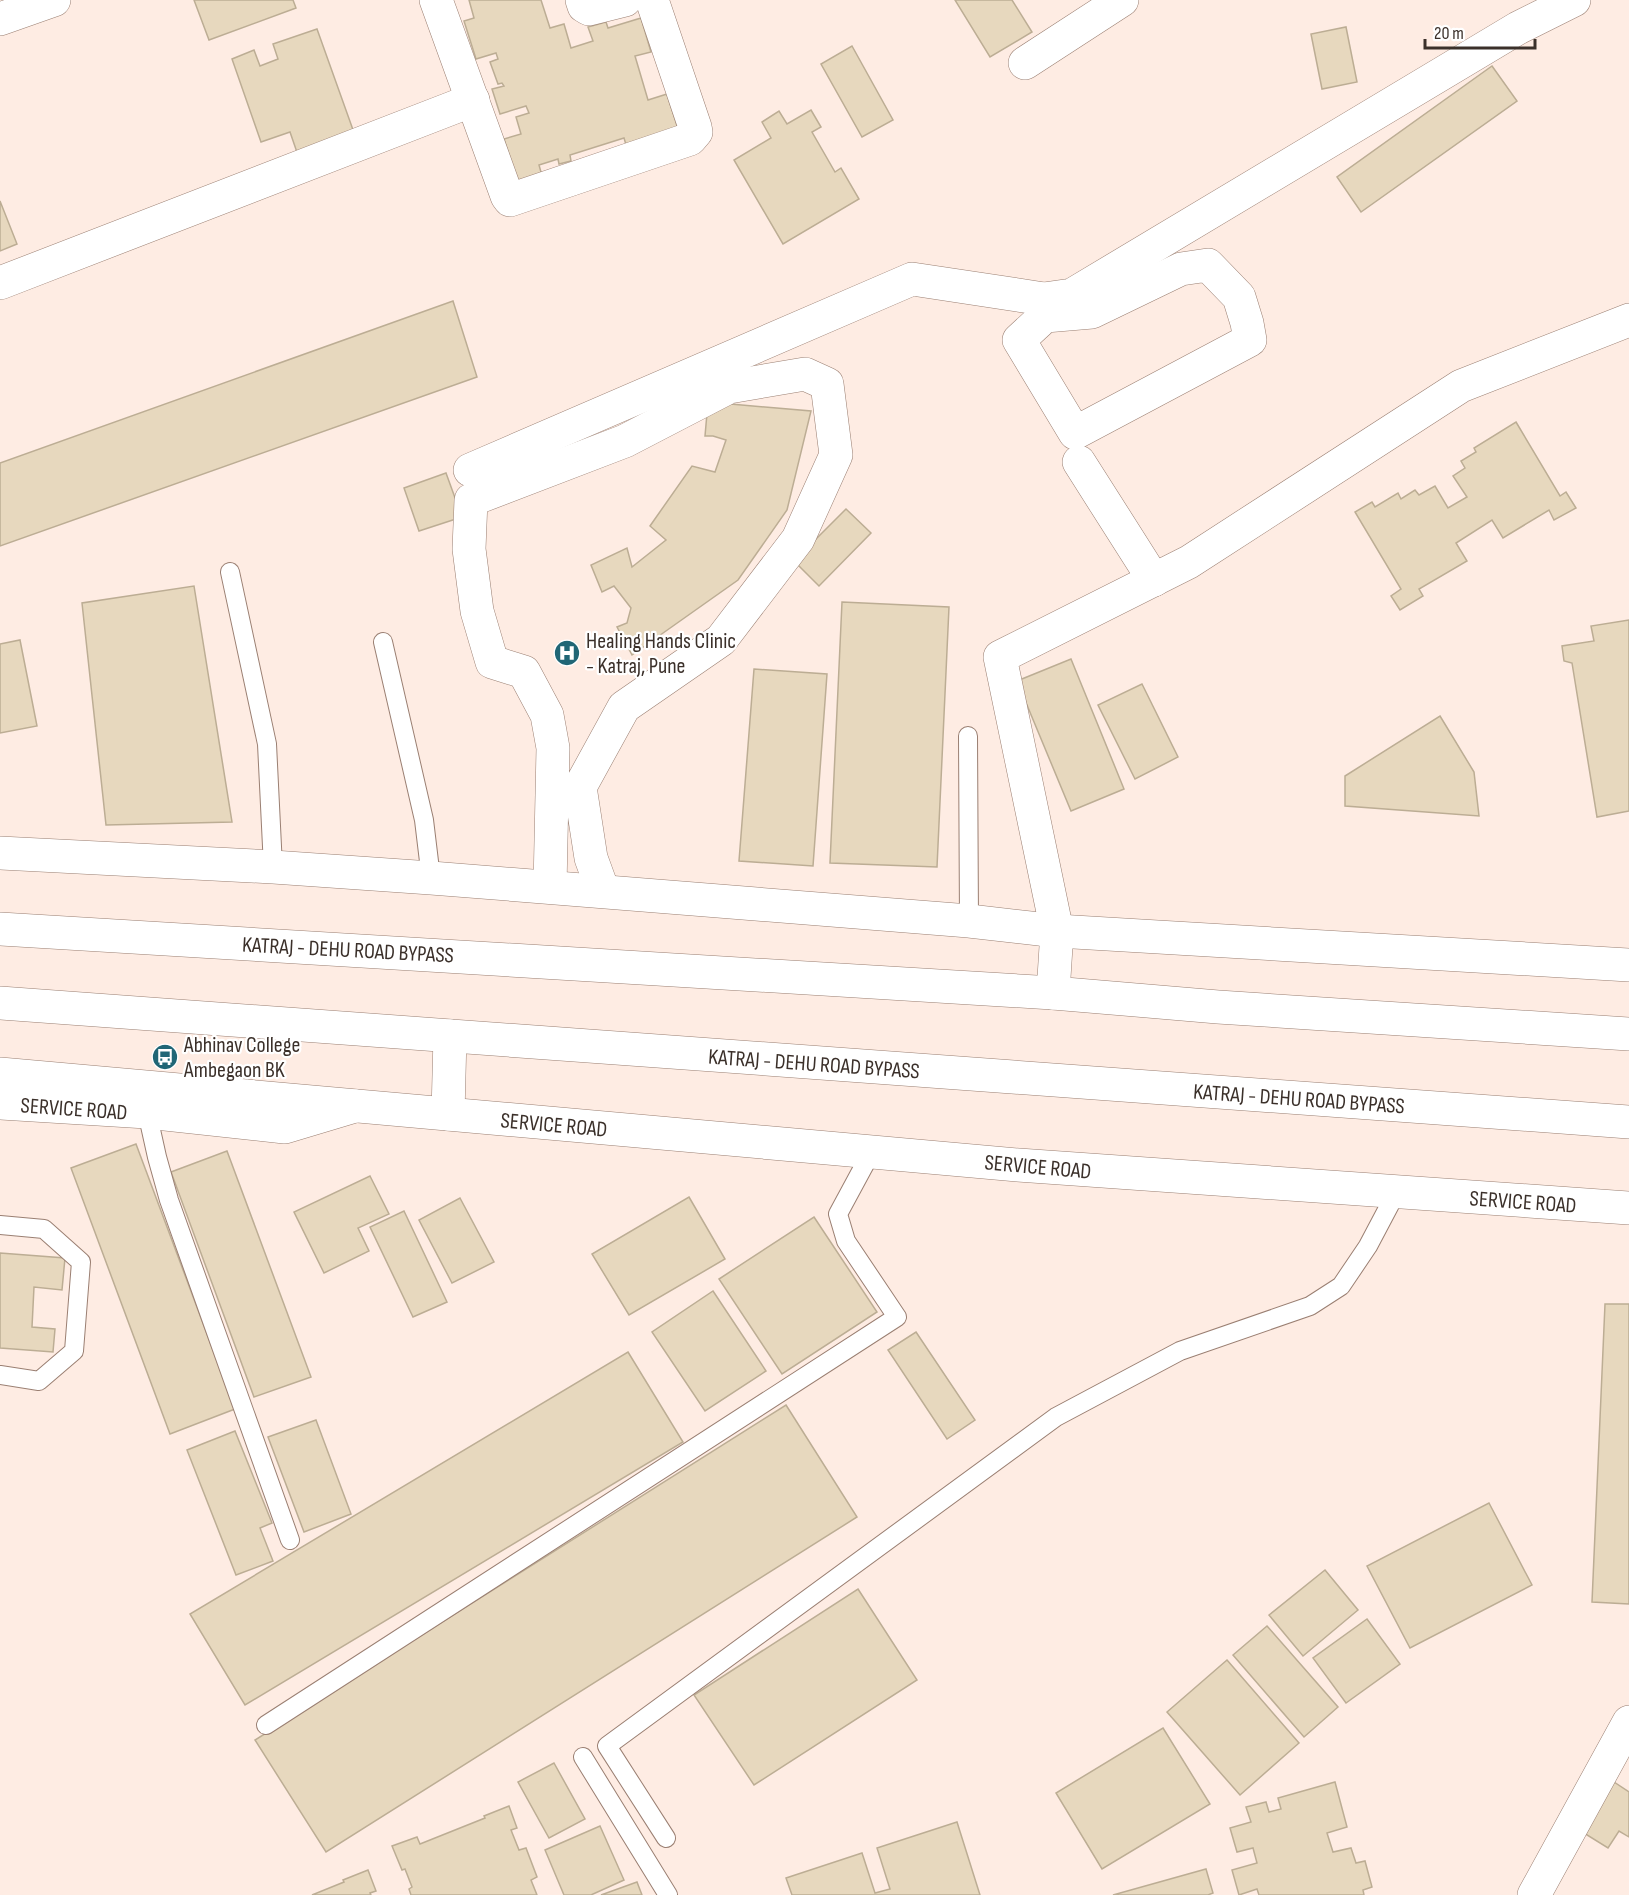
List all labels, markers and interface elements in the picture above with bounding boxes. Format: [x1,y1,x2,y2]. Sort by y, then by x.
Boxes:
scale bar [1425,12,1534,50]
text: 20 m [1434,23,1464,44]
place label: Healing Hands Clinic - Katraj, Pune [586,628,736,680]
hospital icon: Healing Hands Clinic - Katraj, Pune [552,638,582,668]
street label: KATRAJ - DEHU ROAD BYPASS [241,931,455,970]
place label: Abhinav College Ambegaon BK [183,1032,300,1084]
bus stop icon: Abhinav College Ambegaon BK [150,1042,180,1072]
street label: KATRAJ - DEHU ROAD BYPASS [707,1044,921,1085]
street label: KATRAJ - DEHU ROAD BYPASS [1192,1079,1406,1120]
street label: SERVICE ROAD [20,1092,128,1127]
street label: SERVICE ROAD [499,1107,608,1144]
street label: SERVICE ROAD [983,1149,1092,1186]
street label: SERVICE ROAD [1469,1185,1577,1220]

